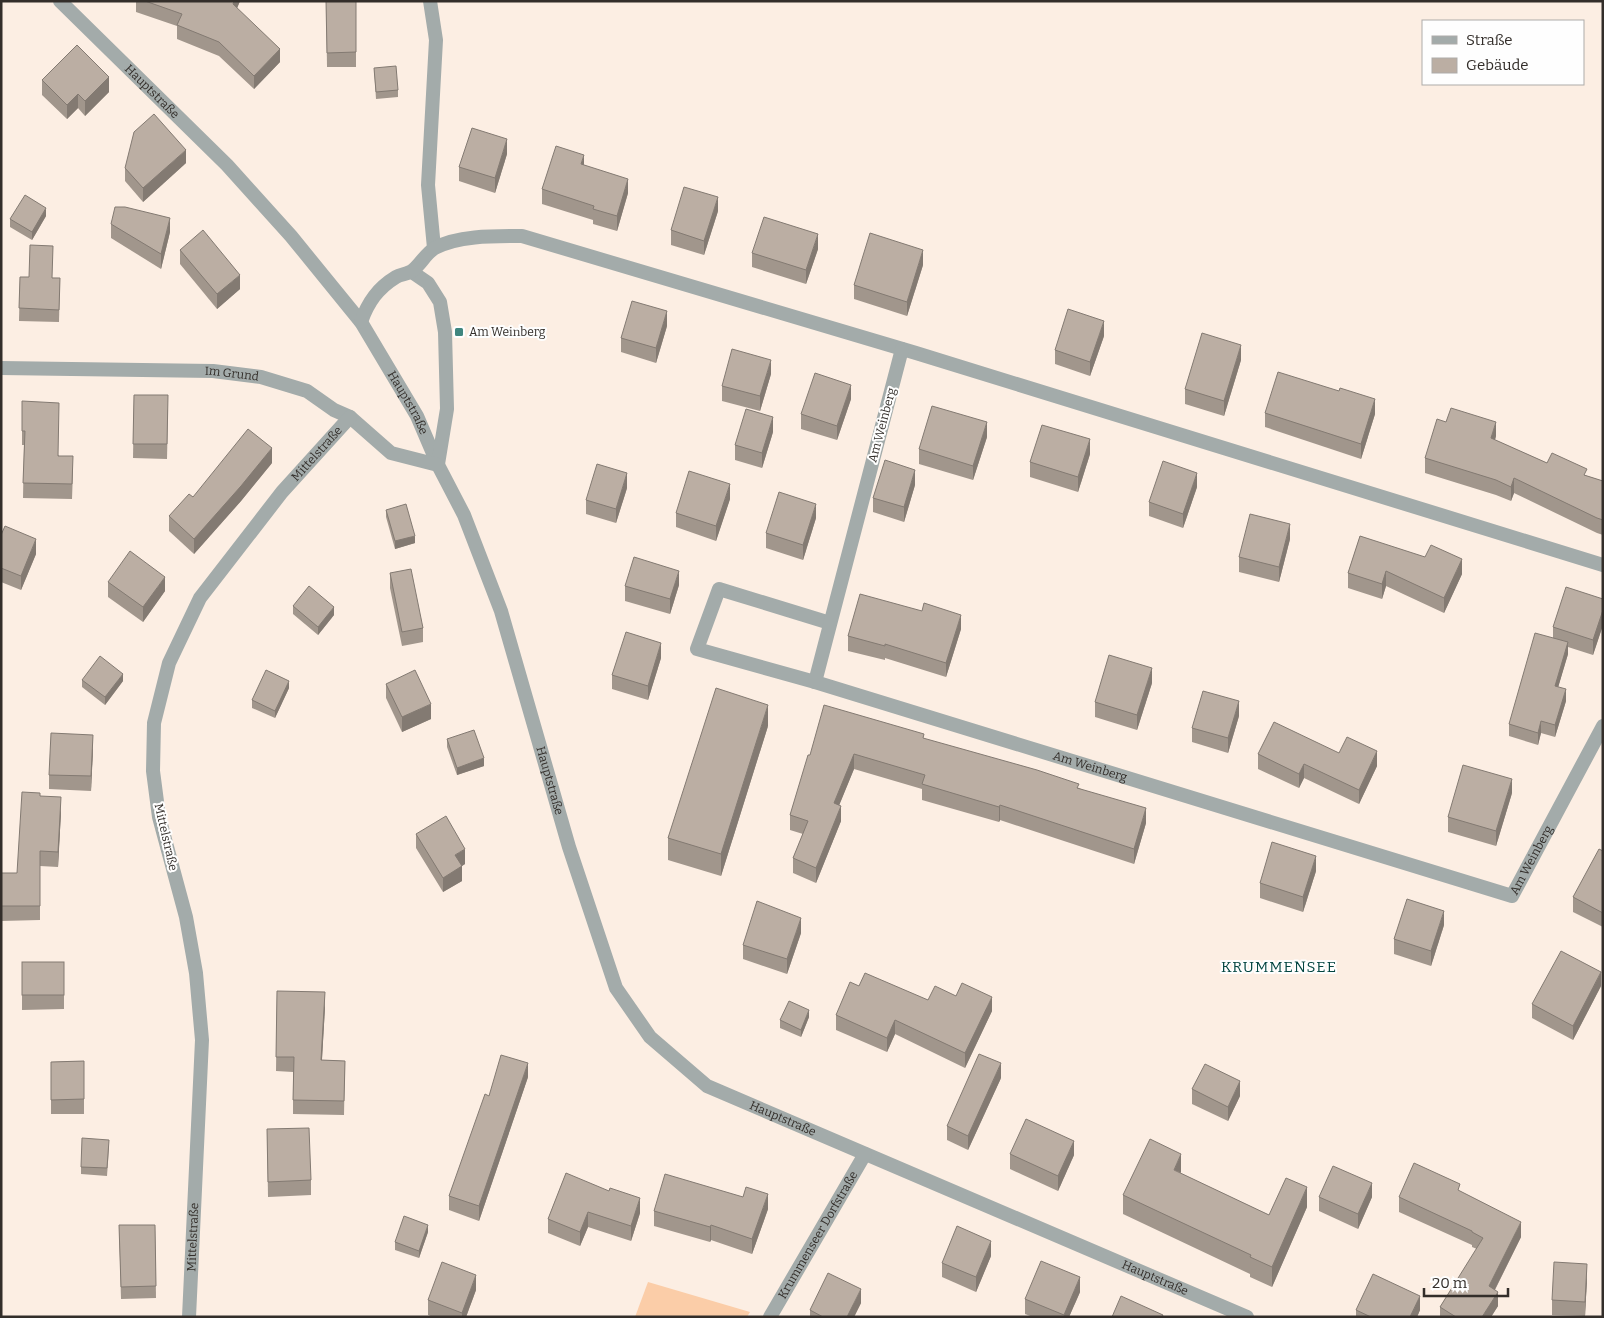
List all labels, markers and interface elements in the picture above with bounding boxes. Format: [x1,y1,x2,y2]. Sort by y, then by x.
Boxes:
legend [1422,20,1584,85]
text: Straße [1466,31,1512,49]
text: Gebäude [1466,56,1529,74]
street label: Hauptstraße [122,62,182,121]
place label: Am Weinberg [469,325,546,339]
marker: Am Weinberg [453,326,465,338]
street label: Im Grund [205,364,260,384]
street label: Hauptstraße [385,368,431,437]
street label: Am Weinberg [865,386,899,464]
street label: Mittelstraße [288,424,345,484]
street label: Hauptstraße [533,745,566,816]
street label: Am Weinberg [1051,749,1129,785]
street label: Mittelstraße [151,802,181,872]
street label: Am Weinberg [1507,823,1556,897]
district label: KRUMMENSEE [1221,958,1337,976]
street label: Hauptstraße [748,1098,818,1139]
street label: Krummenseer Dorfstraße [775,1169,861,1301]
street label: Mittelstraße [184,1202,201,1272]
street label: Hauptstraße [1120,1257,1190,1298]
scale bar [1424,1266,1508,1298]
text: 20 m [1432,1274,1468,1292]

